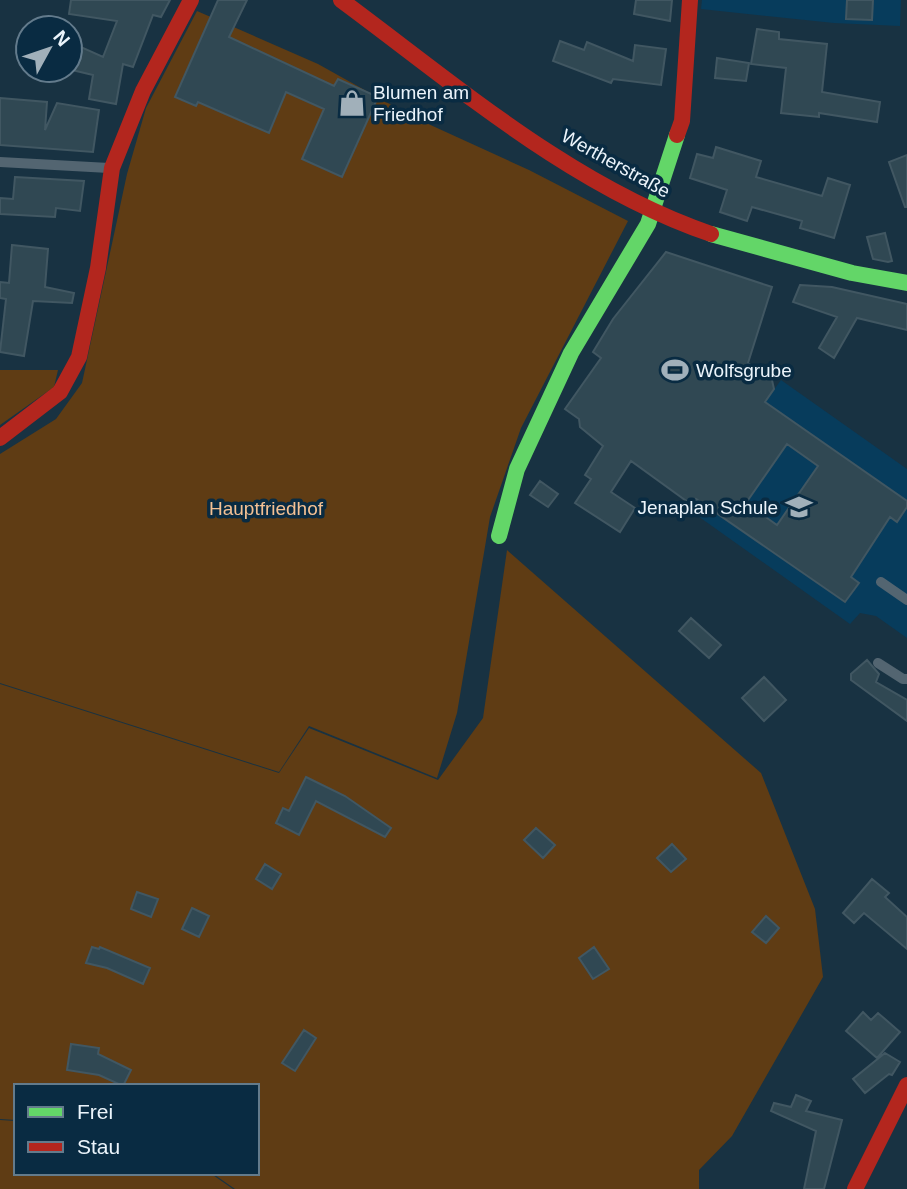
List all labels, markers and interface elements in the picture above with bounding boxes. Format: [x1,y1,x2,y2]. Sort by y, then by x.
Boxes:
north arrow [14,14,84,84]
text: N [49,26,74,50]
place label: Blumen am Friedhof [373,82,469,125]
shop icon: Blumen am Friedhof [337,88,367,118]
street label: Wertherstraße [558,125,674,202]
sports icon: Wolfsgrube [660,355,690,385]
place label: Wolfsgrube [696,360,792,381]
school or university icon: Jenaplan Schule [784,492,814,522]
place label: Jenaplan Schule [638,497,778,518]
park label: Hauptfriedhof [209,498,324,519]
legend [14,1084,259,1175]
text: Frei [77,1100,113,1123]
text: Stau [77,1135,120,1158]

